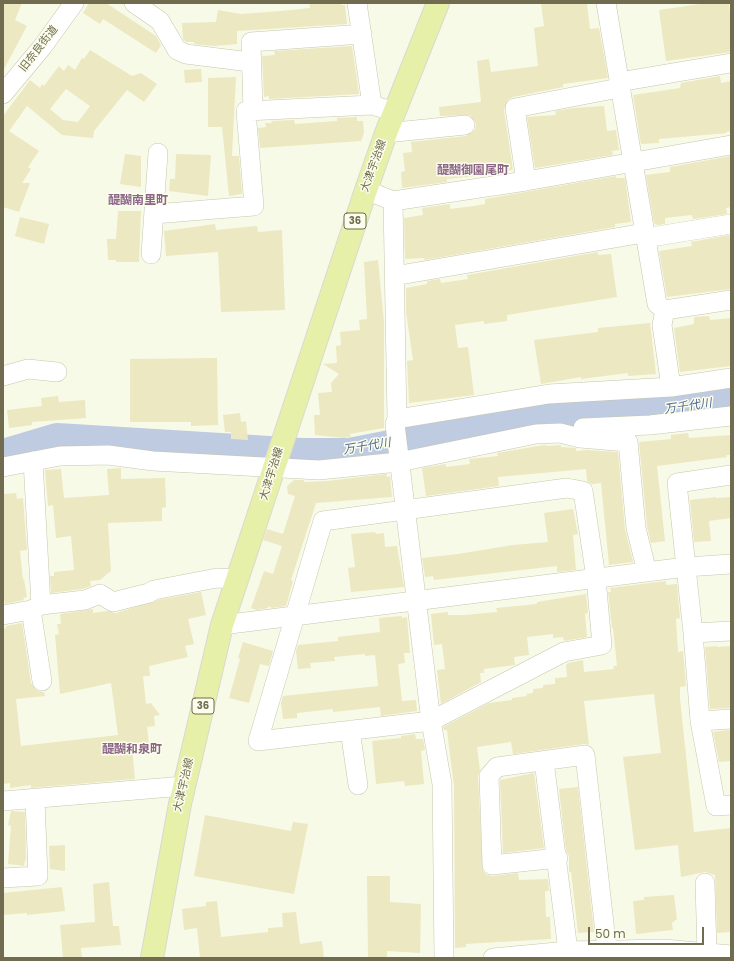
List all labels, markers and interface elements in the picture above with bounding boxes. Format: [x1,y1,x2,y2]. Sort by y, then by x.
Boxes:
street label: 旧奈良街道 [17,23,61,75]
street label: 大津宇治線 [358,138,390,194]
district label: 醍醐御園尾町 [437,164,509,178]
district label: 醍醐南里町 [108,194,168,208]
road number: 36 [344,213,366,229]
water label: 万千代川 [663,397,713,417]
water label: 万千代川 [342,436,392,458]
street label: 大津宇治線 [258,446,286,502]
road number: 36 [192,698,214,714]
district label: 醍醐和泉町 [102,743,162,757]
street label: 大津宇治線 [171,757,197,813]
scale bar [590,919,706,945]
text: 50 m [595,925,626,942]

